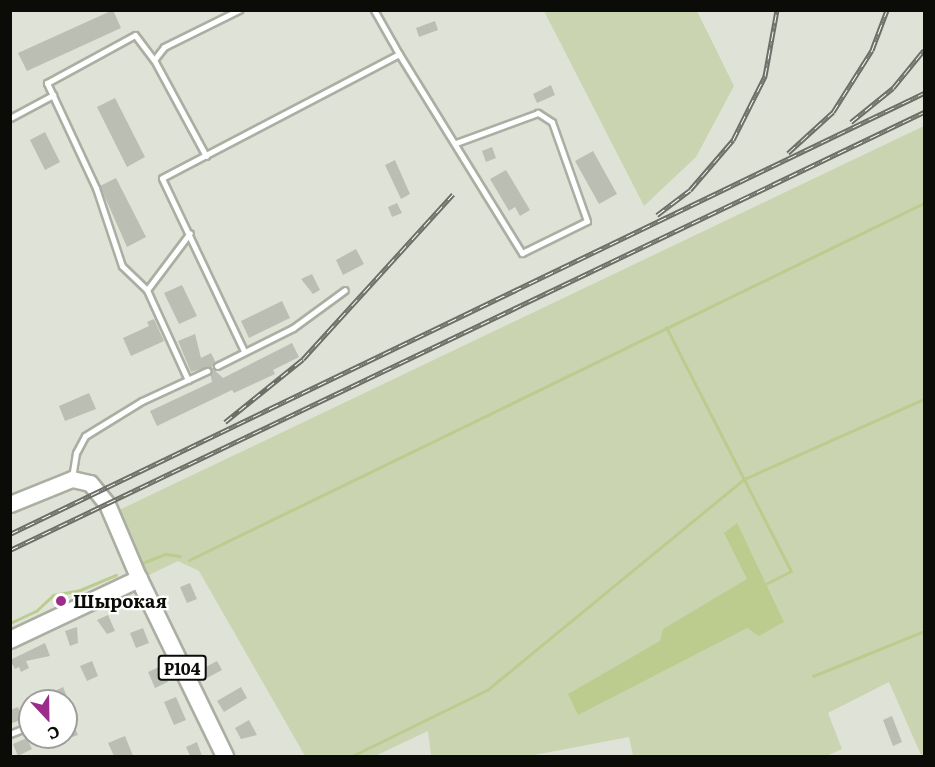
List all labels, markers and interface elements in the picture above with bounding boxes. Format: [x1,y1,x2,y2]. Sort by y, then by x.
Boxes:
place label: Шырокая [73,590,167,612]
marker: Шырокая [54,594,68,608]
road number: Р104 [156,655,207,681]
north arrow [18,689,78,749]
text: С [44,721,64,747]

